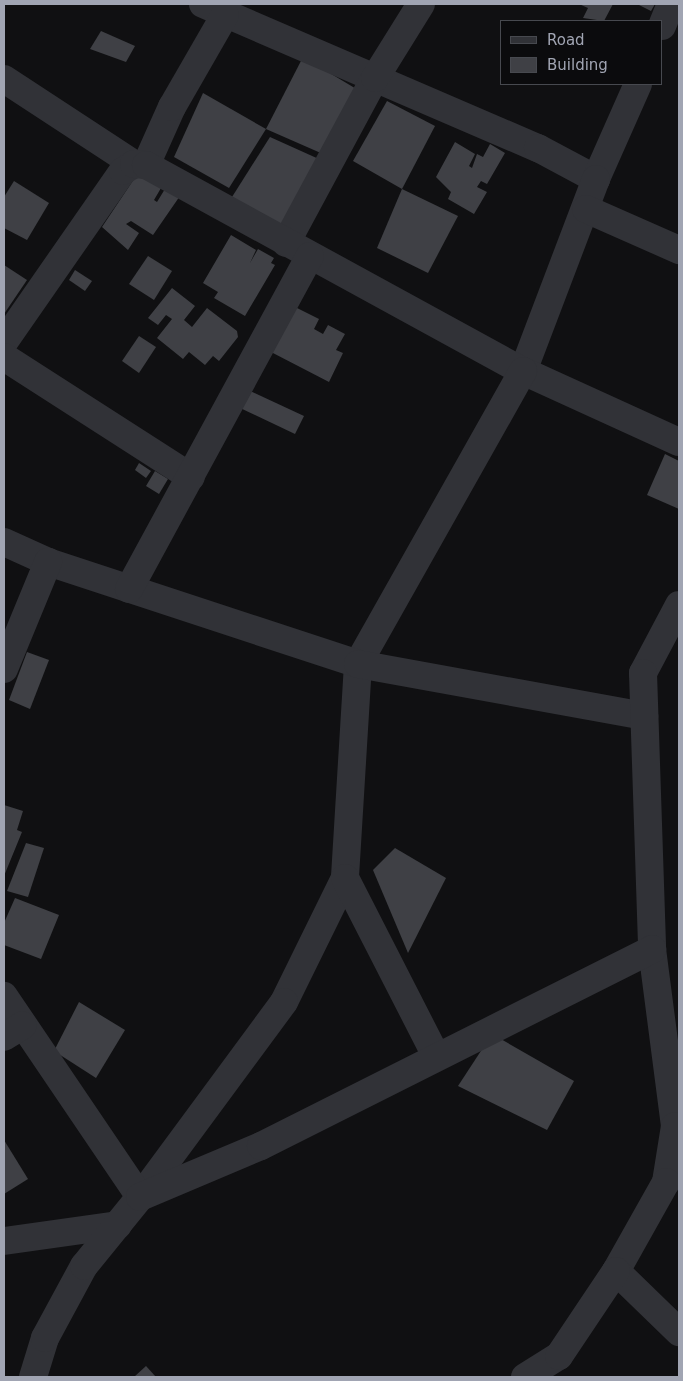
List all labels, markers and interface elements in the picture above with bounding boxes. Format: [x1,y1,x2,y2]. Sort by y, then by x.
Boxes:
legend [500,20,663,85]
text: Road [547,31,585,49]
text: Building [547,56,608,74]

